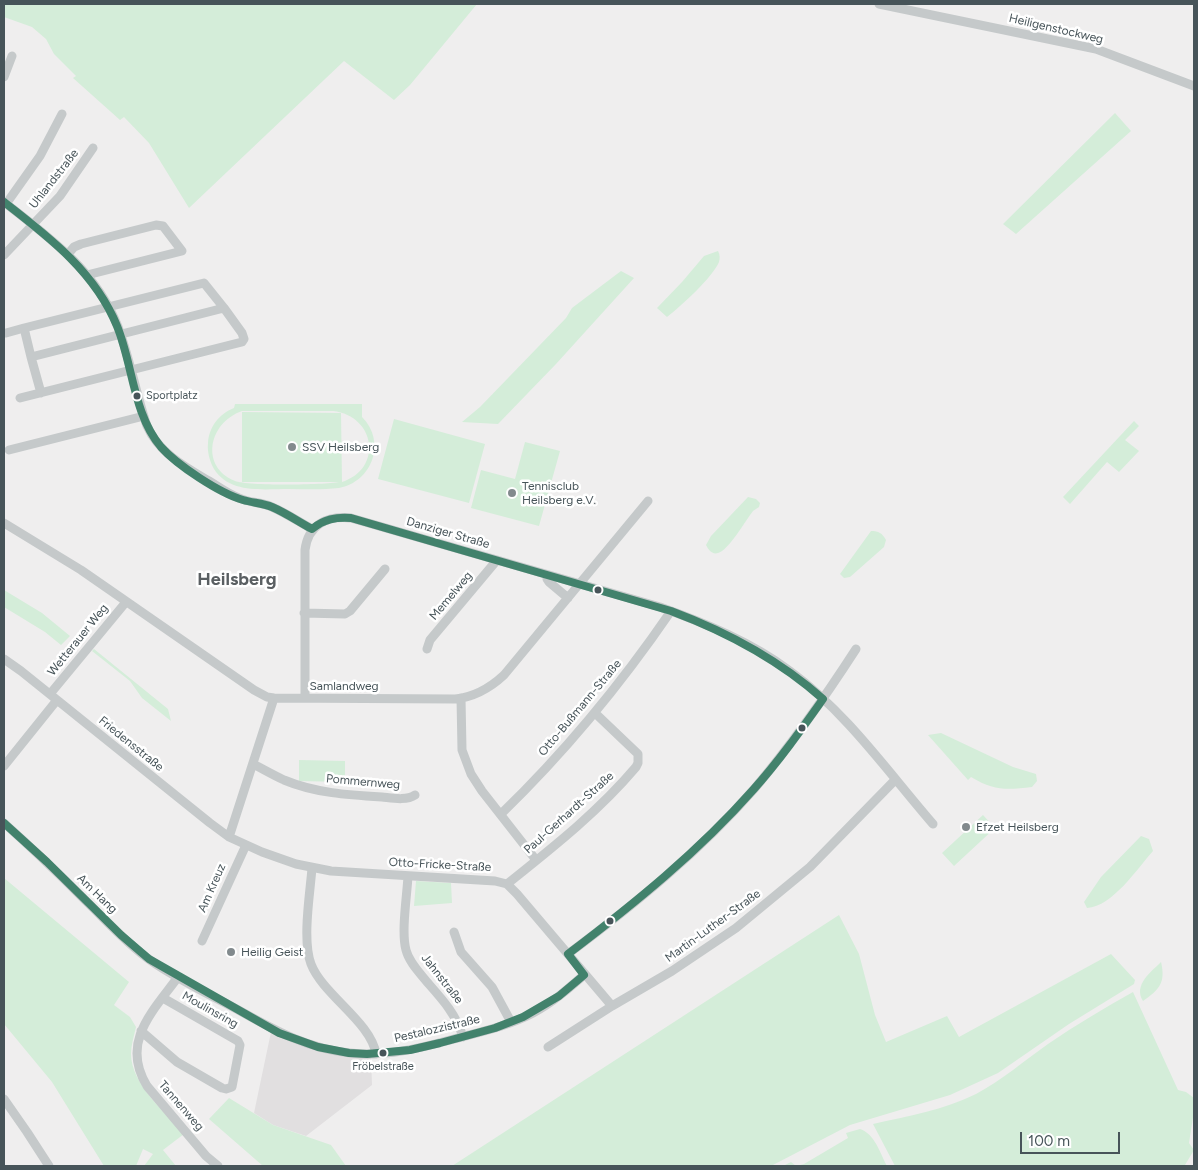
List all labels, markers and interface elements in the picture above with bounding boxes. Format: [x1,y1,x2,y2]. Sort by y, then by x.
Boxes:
street label: Heiligenstockweg [1007,11,1105,47]
street label: Uhlandstraße [26,146,82,212]
place label: Sportplatz [146,389,198,403]
marker: Sportplatz [132,391,142,401]
place label: SSV Heilsberg [302,440,379,454]
marker: SSV Heilsberg [286,441,298,453]
place label: Tennisclub Heilsberg e.V. [522,479,596,507]
marker: Tennisclub Heilsberg e.V. [506,487,518,499]
street label: Danziger Straße [405,514,491,552]
district label: Heilsberg [197,569,277,591]
street label: Memelweg [427,569,475,623]
unlabelled marker [593,585,603,595]
street label: Wetterauer Weg [45,601,111,679]
street label: Otto-Bußmann-Straße [536,657,624,759]
street label: Samlandweg [309,679,379,693]
street label: Friedensstraße [96,713,166,775]
unlabelled marker [797,723,807,733]
street label: Paul-Gerhardt-Straße [521,769,617,857]
street label: Pommernweg [325,772,401,792]
place label: Efzet Heilsberg [976,820,1059,834]
marker: Efzet Heilsberg [960,821,972,833]
street label: Otto-Fricke-Straße [388,855,492,875]
street label: Am Kreuz [195,861,229,915]
street label: Am Hang [74,871,120,917]
street label: Martin-Luther-Straße [662,887,764,965]
unlabelled marker [605,916,615,926]
place label: Heilig Geist [241,945,303,959]
marker: Heilig Geist [225,946,237,958]
street label: Jahnstraße [418,951,466,1007]
street label: Moulinsring [179,989,241,1031]
street label: Pestalozzistraße [393,1012,481,1046]
marker: Fröbelstraße [378,1048,388,1058]
place label: Fröbelstraße [352,1060,414,1074]
street label: Tannenweg [155,1078,207,1134]
scale bar [1023,1122,1123,1154]
text: 100 m [1028,1132,1070,1150]

